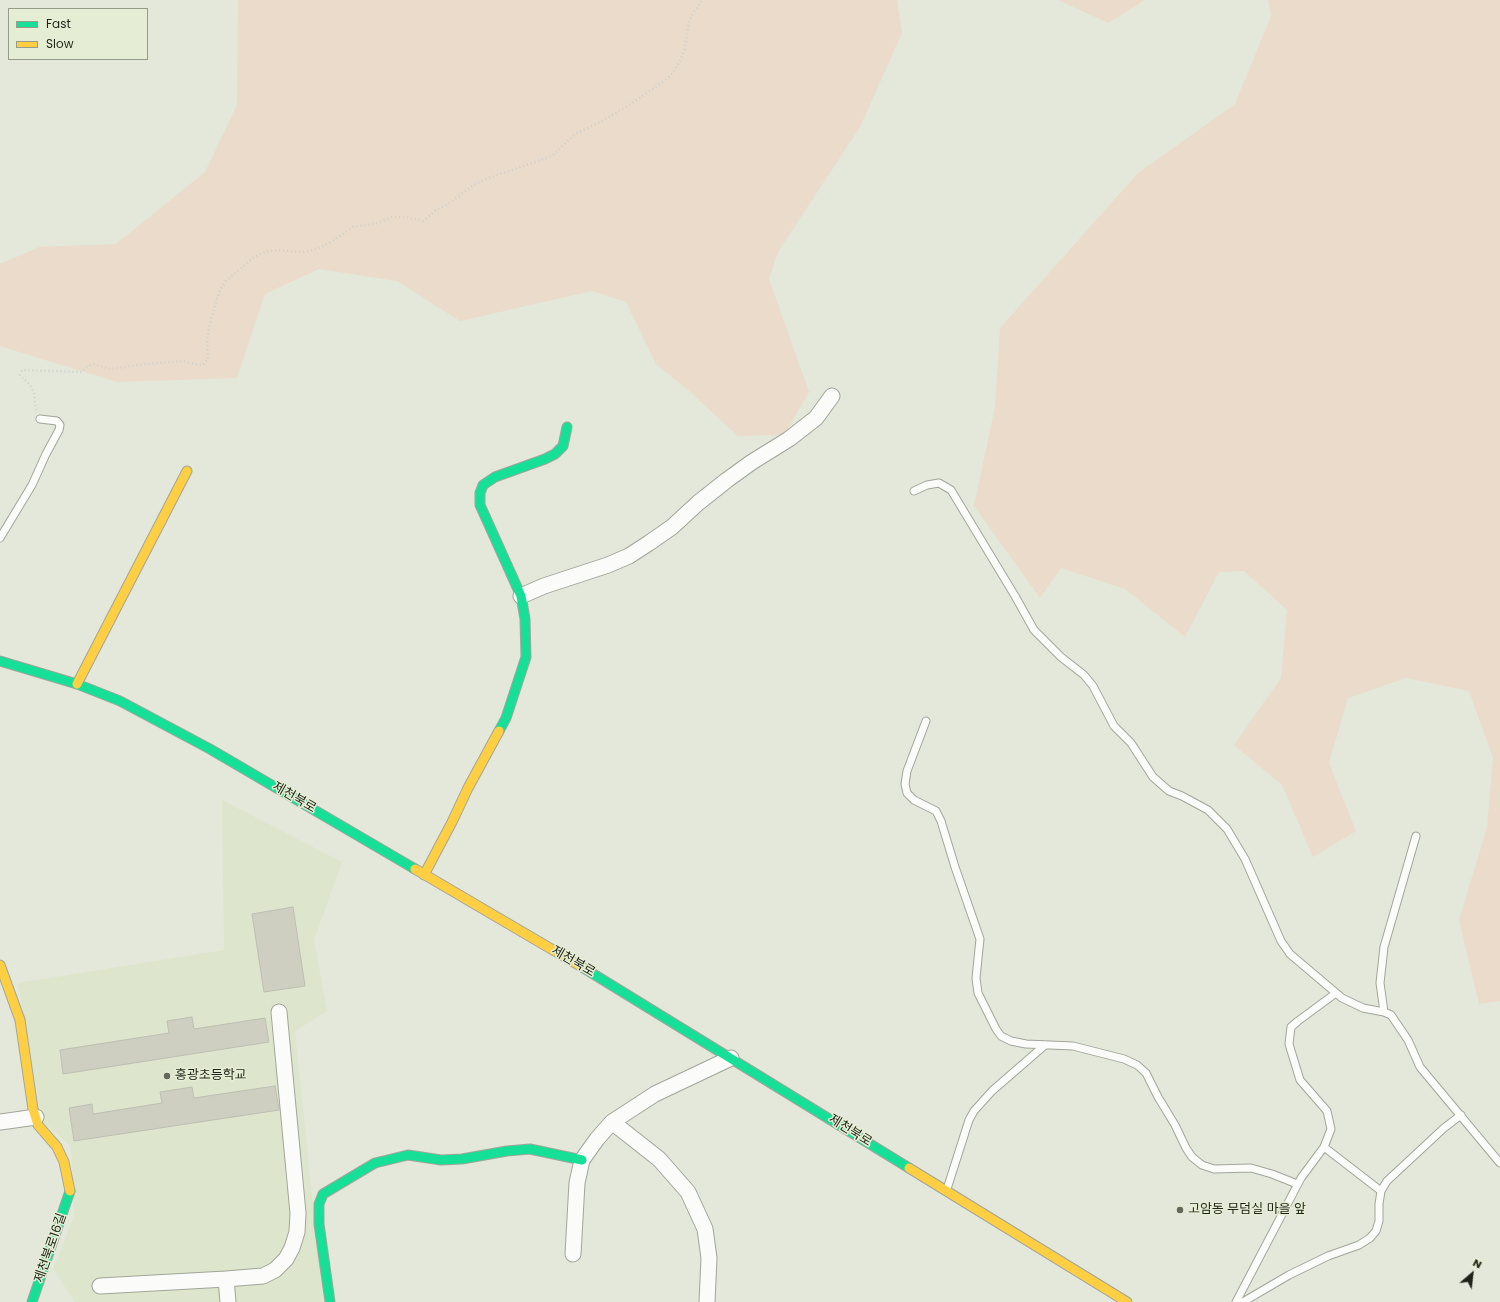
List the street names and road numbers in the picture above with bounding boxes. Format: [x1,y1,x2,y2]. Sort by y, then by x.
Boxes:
street label: 제천북로 [269,779,319,817]
street label: 제천북로 [548,943,598,981]
street label: 제천북로 [826,1112,874,1150]
street label: 제천북로16길 [32,1211,70,1285]

